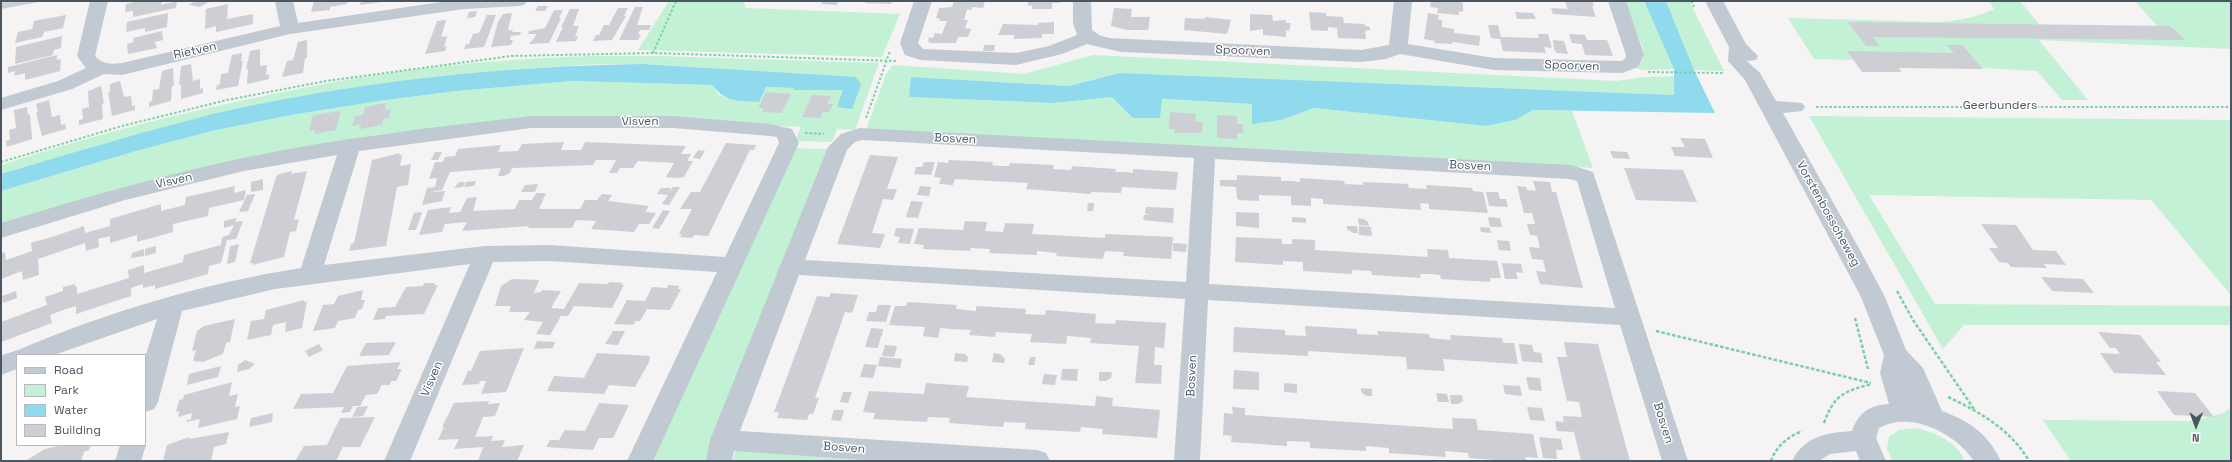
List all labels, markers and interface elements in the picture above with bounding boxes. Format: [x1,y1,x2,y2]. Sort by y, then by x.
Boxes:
street label: Rietven [172,39,218,63]
street label: Spoorven [1215,43,1271,59]
street label: Spoorven [1544,58,1600,74]
street label: Geerbunders [1963,99,2037,113]
street label: Visven [621,115,659,129]
street label: Bosven [934,131,976,147]
street label: Bosven [1449,158,1491,174]
street label: Vorstenbosscheweg [1793,159,1863,269]
street label: Visven [154,170,194,192]
legend [16,354,146,446]
street label: Bosven [1184,355,1200,397]
street label: Visven [418,359,446,399]
text: Road [54,362,83,378]
text: Park [54,382,79,398]
street label: Bosven [1650,401,1676,445]
text: Water [54,402,88,418]
north arrow [2176,406,2216,446]
text: Building [54,422,101,438]
text: N [2192,431,2200,445]
street label: Bosven [822,439,866,457]

